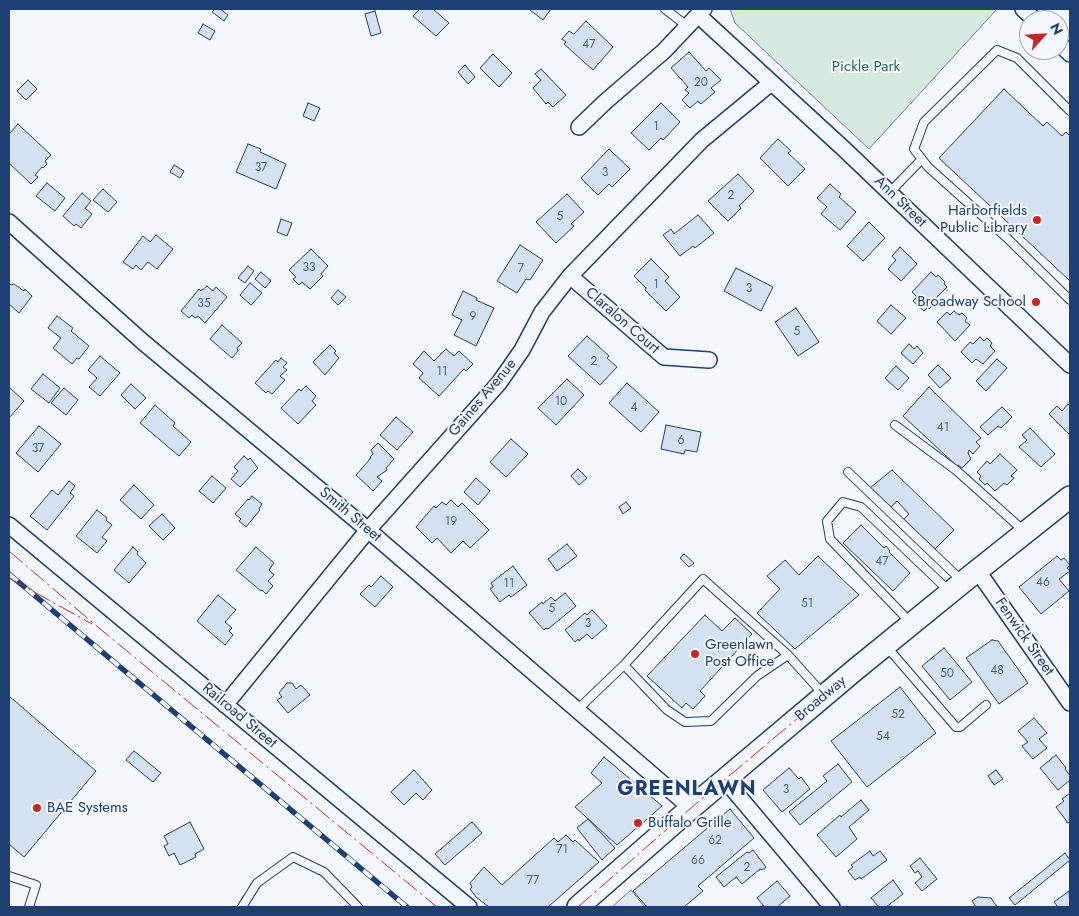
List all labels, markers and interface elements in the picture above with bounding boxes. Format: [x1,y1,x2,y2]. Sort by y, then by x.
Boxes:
north arrow [1019,10,1069,60]
text: N [1045,19,1068,38]
house number: 47 [582,38,596,52]
park label: Pickle Park [832,58,900,76]
house number: 20 [694,76,708,90]
house number: 1 [653,120,659,134]
house number: 37 [255,161,267,175]
house number: 3 [602,166,608,180]
street label: Ann Street [870,173,930,231]
house number: 2 [728,189,734,203]
place label: Harborfields Public Library [940,202,1027,237]
house number: 5 [557,210,563,224]
marker: Harborfields Public Library [1031,214,1043,226]
house number: 33 [302,261,316,275]
house number: 7 [518,262,524,276]
house number: 1 [653,278,659,292]
house number: 3 [746,282,752,296]
street label: Claralon Court [581,284,663,358]
place label: Broadway School [917,293,1026,311]
marker: Broadway School [1030,296,1042,308]
house number: 35 [197,297,211,311]
house number: 9 [470,310,476,324]
house number: 5 [794,325,800,339]
house number: 2 [591,355,597,369]
street label: Gaines Avenue [445,356,521,440]
house number: 11 [437,365,447,379]
house number: 10 [555,395,567,409]
house number: 4 [631,401,637,415]
house number: 41 [937,421,949,435]
house number: 6 [678,434,684,448]
house number: 37 [32,442,44,456]
street label: Smith Street [315,484,385,546]
house number: 19 [445,515,457,529]
house number: 47 [875,555,889,569]
house number: 46 [1036,576,1050,590]
house number: 11 [504,577,514,591]
street label: Fenwick Street [991,595,1057,679]
house number: 51 [801,597,813,611]
house number: 5 [549,602,555,616]
house number: 3 [585,617,591,631]
place label: Greenlawn Post Office [705,636,774,671]
marker: Greenlawn Post Office [689,648,701,660]
house number: 48 [990,664,1004,678]
house number: 50 [940,667,954,681]
street label: Broadway [792,672,850,726]
street label: Railroad Street [198,679,280,753]
house number: 52 [891,708,905,722]
house number: 54 [876,730,890,744]
district label: GREENLAWN [616,778,758,802]
house number: 3 [783,783,789,797]
place label: BAE Systems [47,799,128,817]
marker: BAE Systems [31,802,43,814]
place label: Buffalo Grille [648,814,731,832]
marker: Buffalo Grille [632,817,644,829]
house number: 62 [708,834,722,848]
house number: 71 [556,843,568,857]
house number: 66 [691,854,705,868]
house number: 2 [744,861,750,875]
house number: 77 [527,874,539,888]

